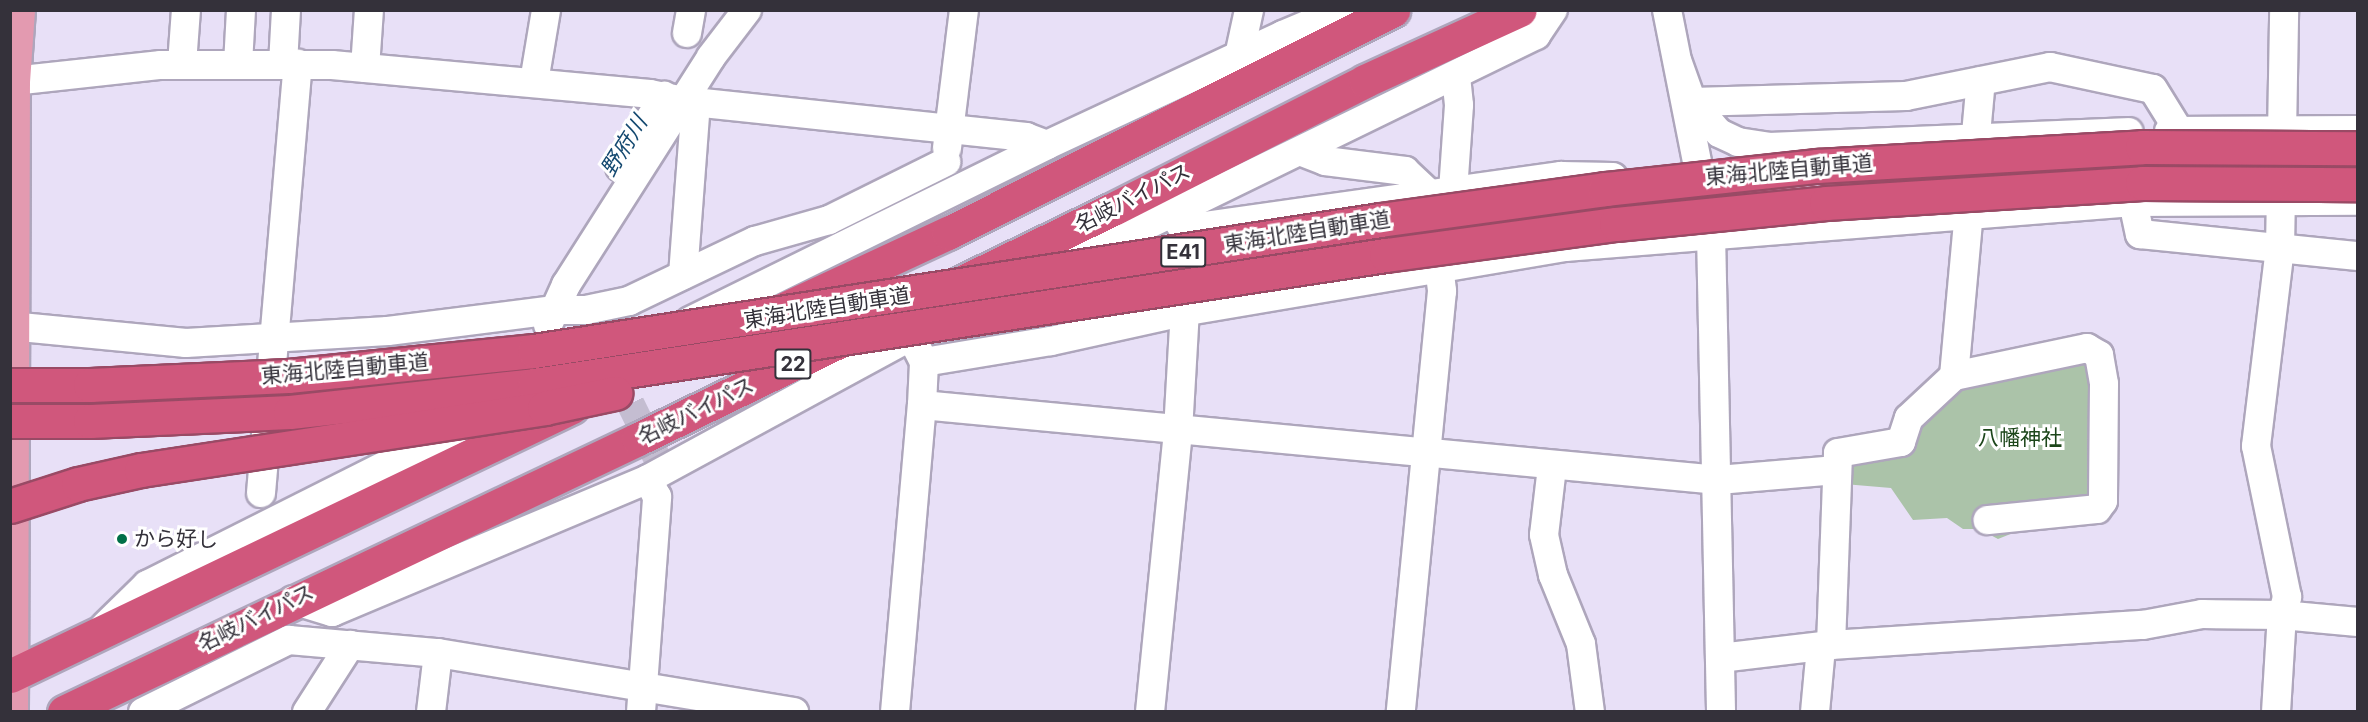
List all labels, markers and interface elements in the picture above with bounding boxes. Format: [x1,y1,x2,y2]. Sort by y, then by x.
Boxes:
water label: 野府川 [595,111,653,181]
street label: 東海北陸自動車道 [1704,150,1874,190]
street label: 名岐バイパス [1071,158,1195,238]
street label: 東海北陸自動車道 [1222,206,1392,258]
road number: E41 [1159,235,1207,269]
street label: 東海北陸自動車道 [742,282,912,334]
road number: 22 [774,347,812,381]
street label: 東海北陸自動車道 [260,349,430,389]
street label: 名岐バイパス [634,372,758,450]
park label: 八幡神社 [1978,425,2062,451]
place label: から好し [134,526,218,552]
marker: から好し [115,532,129,546]
street label: 名岐バイパス [194,579,318,657]

